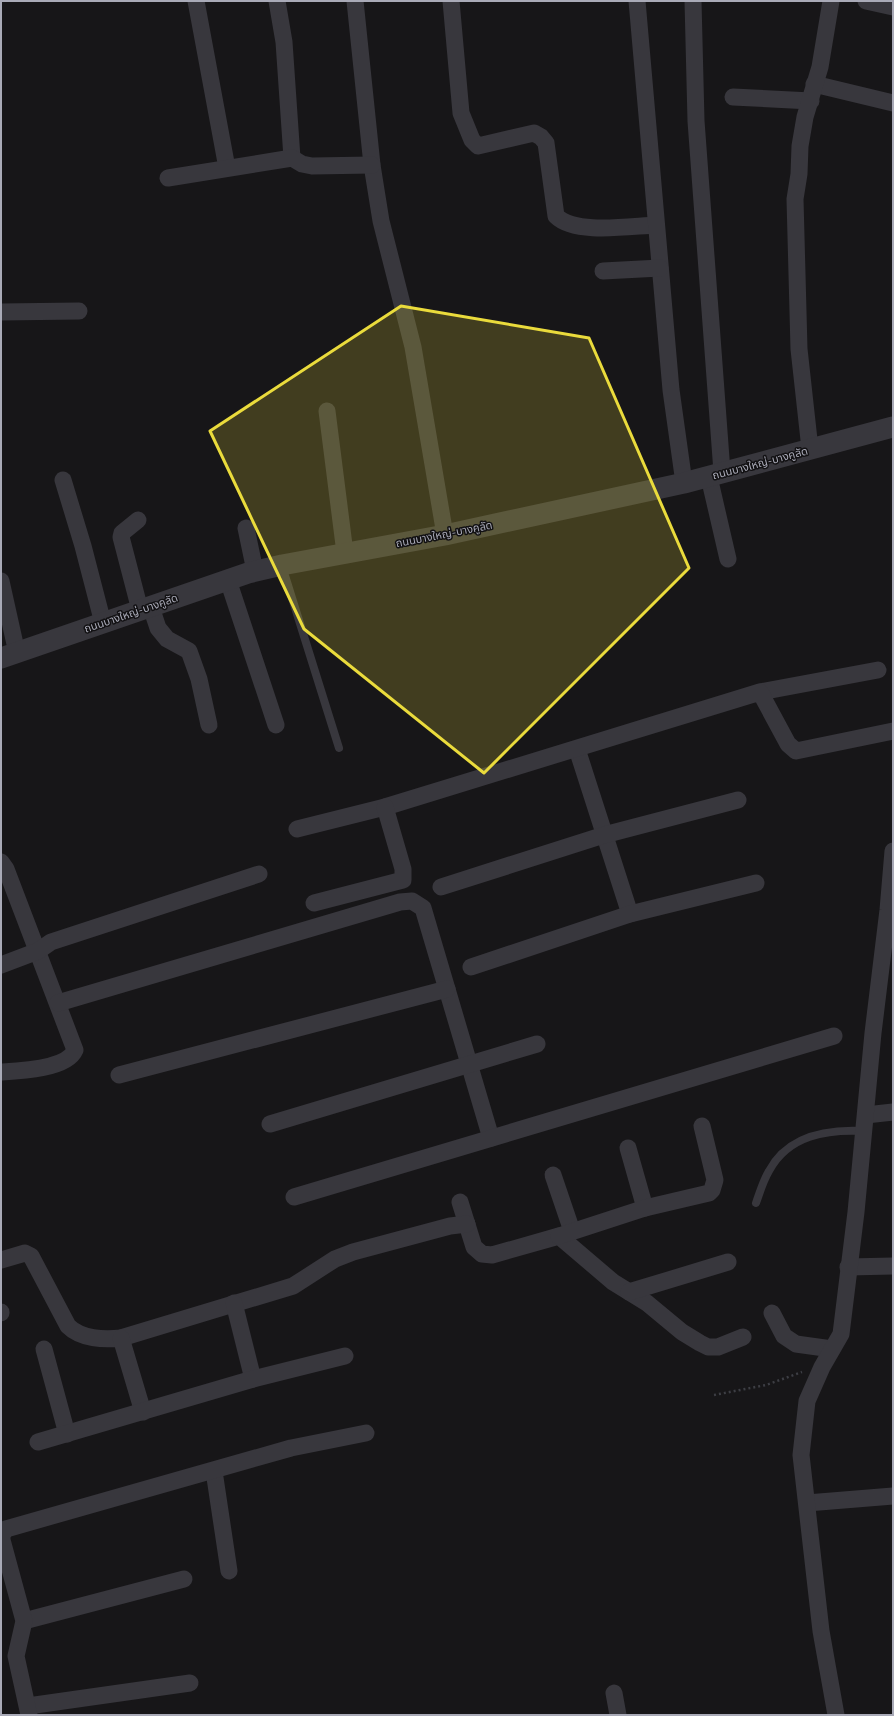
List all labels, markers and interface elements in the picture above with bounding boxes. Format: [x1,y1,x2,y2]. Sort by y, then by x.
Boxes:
street label: ถนนบางใหญ่-บางคูลัด [711,444,810,483]
street label: ถนนบางใหญ่-บางคูลัด [394,518,494,551]
street label: ถนนบางใหญ่-บางคูลัด [82,590,180,637]

